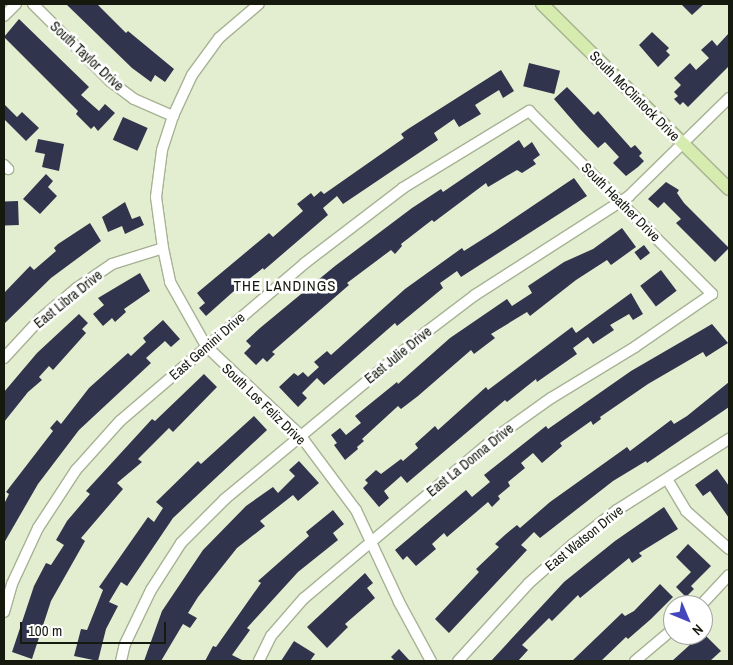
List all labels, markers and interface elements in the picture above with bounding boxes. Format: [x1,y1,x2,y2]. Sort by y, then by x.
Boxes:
street label: South Taylor Drive [47,18,127,94]
street label: South McClintock Drive [586,47,684,145]
street label: South Heather Drive [578,159,664,245]
street label: East Libra Drive [30,266,106,332]
district label: THE LANDINGS [232,277,338,295]
street label: East Gemini Drive [166,309,248,383]
street label: East Julie Drive [361,323,435,387]
street label: South Los Feliz Drive [219,360,309,448]
street label: East La Donna Drive [423,420,517,500]
street label: East Watson Drive [542,501,626,575]
north arrow [663,595,713,645]
scale bar [22,612,169,644]
text: 100 m [28,620,62,641]
text: N [689,621,707,639]

